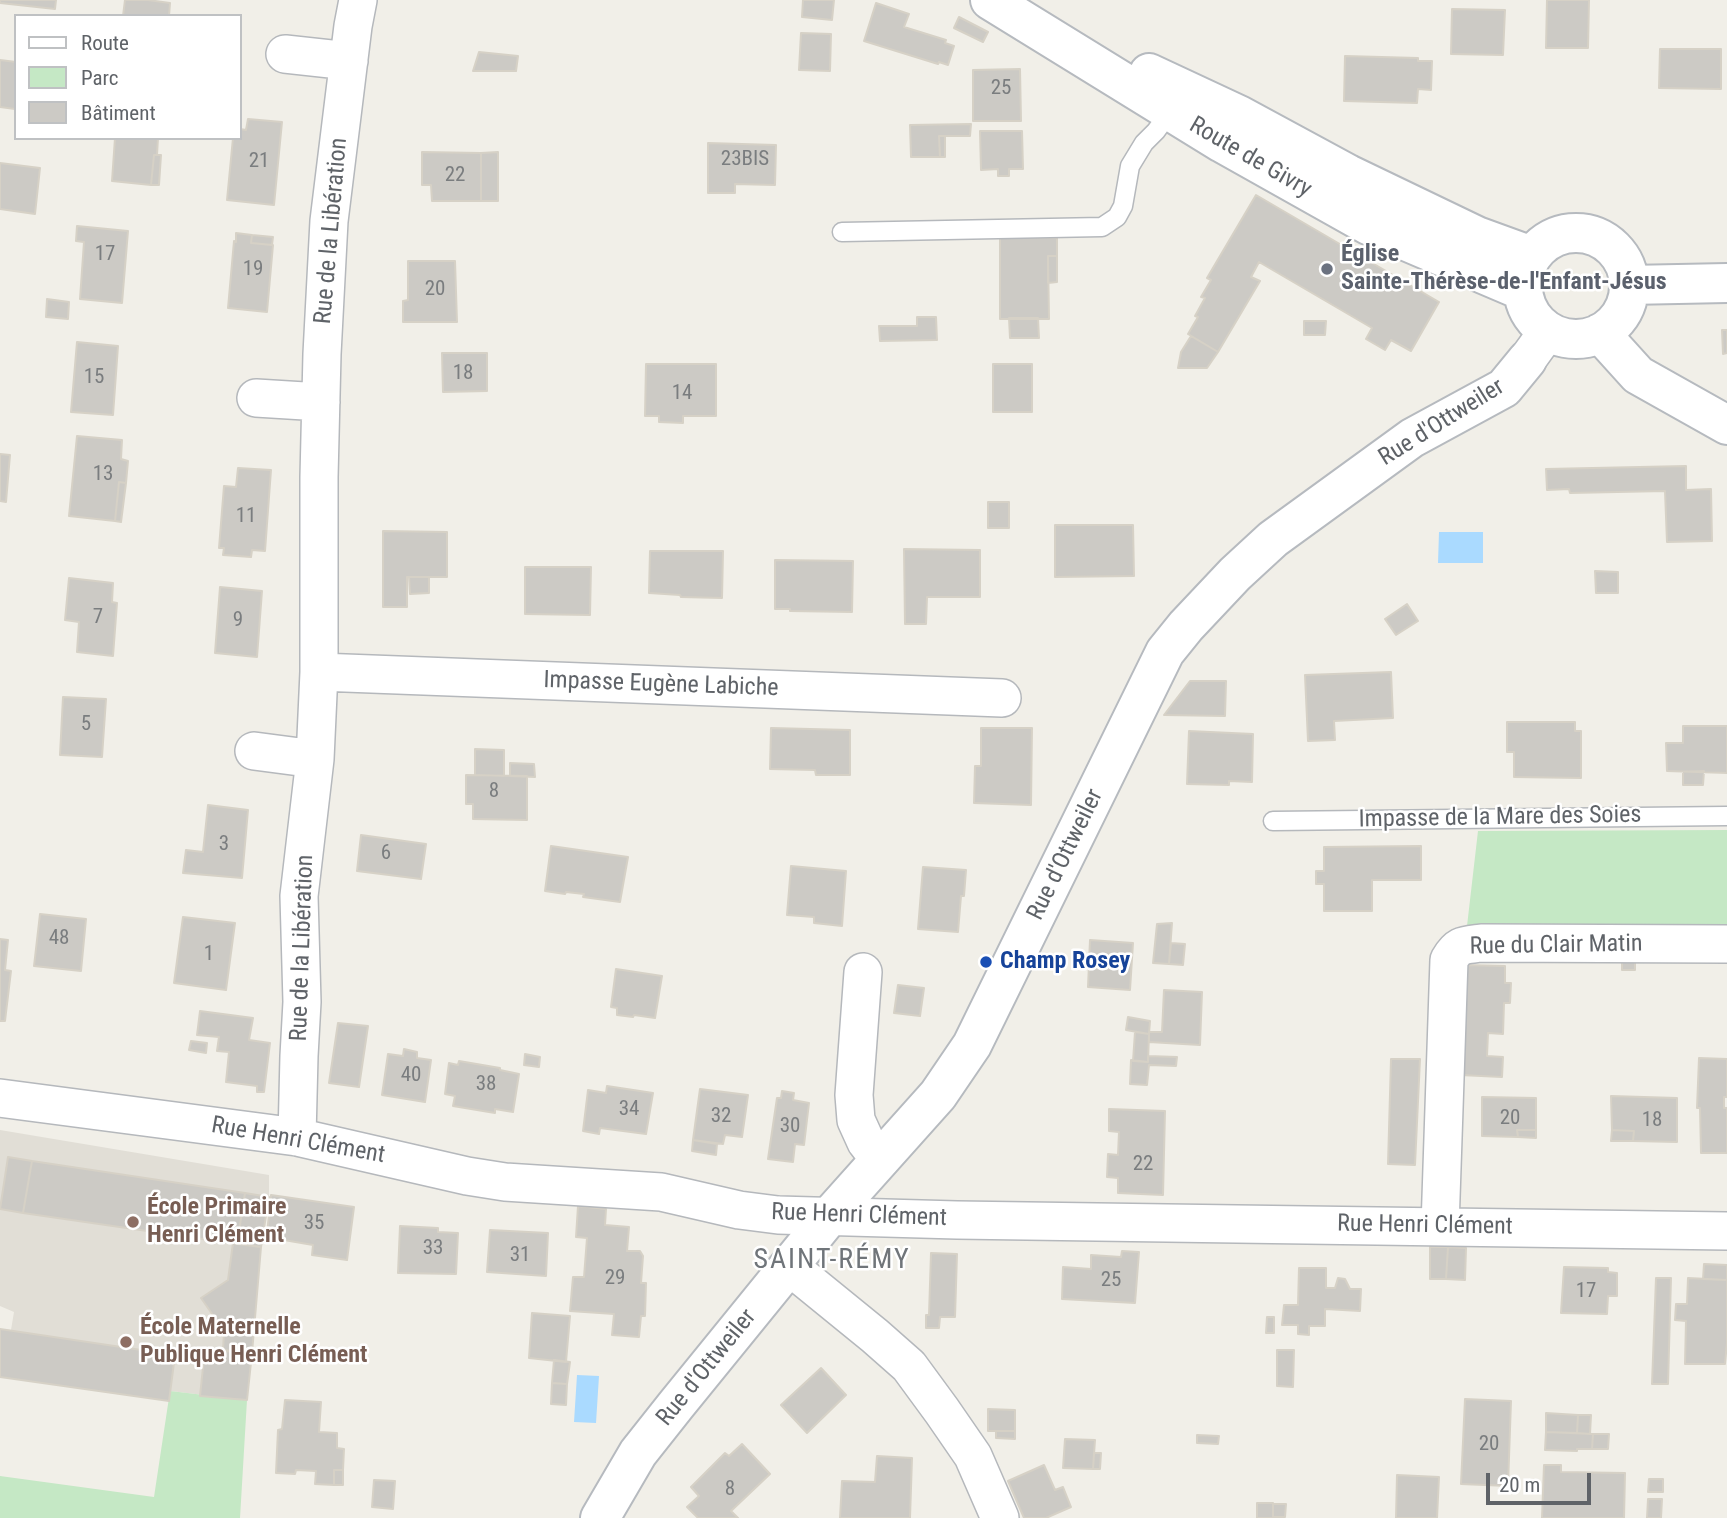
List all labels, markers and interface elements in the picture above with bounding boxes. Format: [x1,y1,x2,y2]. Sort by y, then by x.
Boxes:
legend [14,14,242,140]
text: Route [81,31,129,55]
text: Parc [81,66,119,90]
house number: 25 [991,76,1011,102]
text: Bâtiment [81,101,156,125]
street label: Route de Givry [1184,111,1316,205]
street label: Rue de la Libération [310,137,354,325]
house number: 23BIS [721,147,769,173]
house number: 21 [249,149,269,175]
house number: 22 [445,163,465,189]
place label: Église Sainte-Thérèse-de-l'Enfant-Jésus [1341,241,1667,297]
house number: 17 [95,242,115,268]
house number: 19 [243,257,263,283]
marker: Église Sainte-Thérèse-de-l'Enfant-Jésus [1319,261,1335,277]
house number: 20 [425,277,445,303]
house number: 18 [453,361,473,387]
house number: 15 [84,365,104,391]
street label: Rue d'Ottweiler [1374,373,1510,473]
house number: 14 [672,381,692,407]
house number: 13 [93,462,113,488]
house number: 11 [236,504,256,530]
house number: 7 [93,605,103,631]
house number: 9 [233,608,243,634]
street label: Impasse Eugène Labiche [543,667,779,703]
house number: 5 [81,712,91,738]
house number: 8 [489,779,499,805]
street label: Rue d'Ottweiler [1022,785,1110,925]
street label: Impasse de la Mare des Soies [1359,801,1641,835]
house number: 3 [219,832,229,858]
house number: 6 [381,841,391,867]
street label: Rue de la Libération [285,854,321,1042]
house number: 48 [49,926,69,952]
street label: Rue du Clair Matin [1469,930,1643,962]
house number: 1 [204,942,214,968]
place label: Champ Rosey [1000,948,1130,976]
marker: Champ Rosey [978,954,994,970]
house number: 40 [401,1063,421,1089]
house number: 38 [476,1072,496,1098]
house number: 34 [619,1097,639,1123]
house number: 32 [711,1104,731,1130]
house number: 20 [1500,1106,1520,1132]
house number: 18 [1642,1108,1662,1134]
street label: Rue Henri Clément [209,1112,387,1170]
house number: 30 [780,1114,800,1140]
house number: 22 [1133,1152,1153,1178]
place label: École Primaire Henri Clément [147,1194,287,1250]
street label: Rue Henri Clément [771,1199,947,1233]
street label: Rue Henri Clément [1337,1210,1513,1242]
house number: 35 [304,1211,324,1237]
marker: École Primaire Henri Clément [125,1214,141,1230]
house number: 33 [423,1236,443,1262]
house number: 31 [510,1243,530,1269]
district label: SAINT-RÉMY [755,1244,909,1278]
house number: 29 [605,1266,625,1292]
house number: 25 [1101,1268,1121,1294]
house number: 17 [1576,1279,1596,1305]
street label: Rue d'Ottweiler [651,1304,763,1432]
place label: École Maternelle Publique Henri Clément [140,1314,367,1370]
marker: École Maternelle Publique Henri Clément [118,1334,134,1350]
house number: 20 [1479,1432,1499,1458]
scale bar [1489,1458,1594,1502]
text: 20 m [1499,1473,1540,1497]
house number: 8 [725,1477,735,1503]

